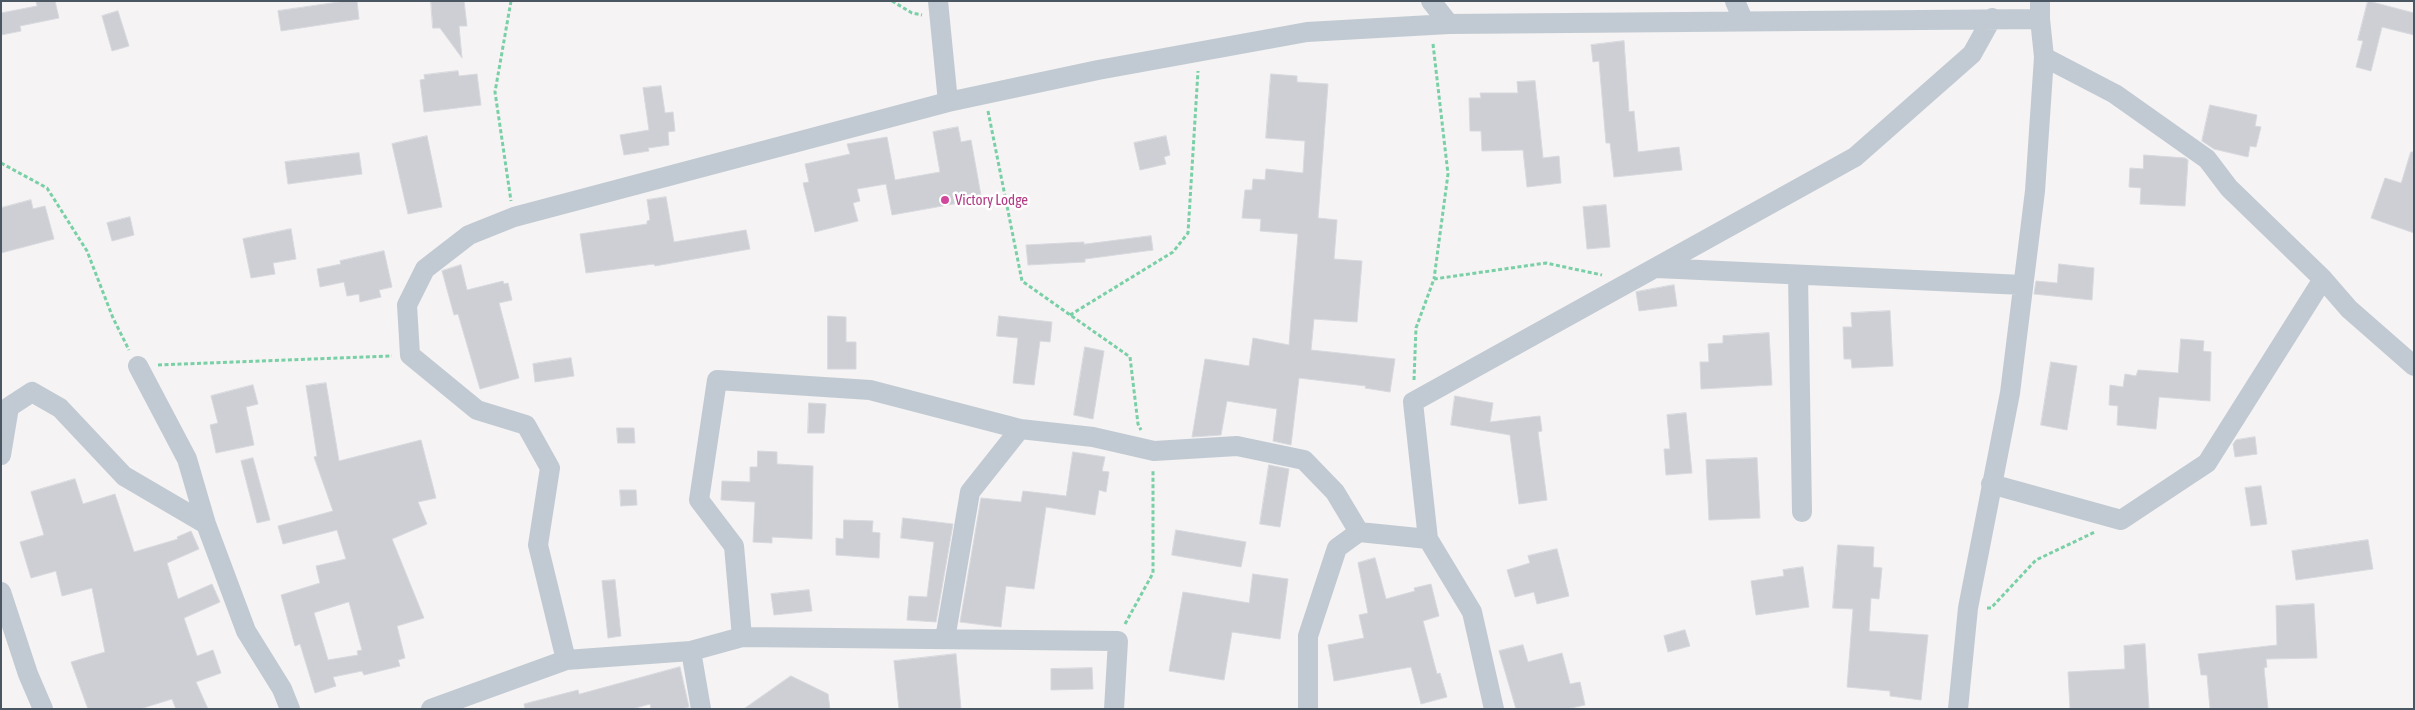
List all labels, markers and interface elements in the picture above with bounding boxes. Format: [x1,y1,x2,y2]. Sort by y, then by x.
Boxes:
place label: Victory Lodge [955,191,1028,209]
marker: Victory Lodge [939,194,951,206]

